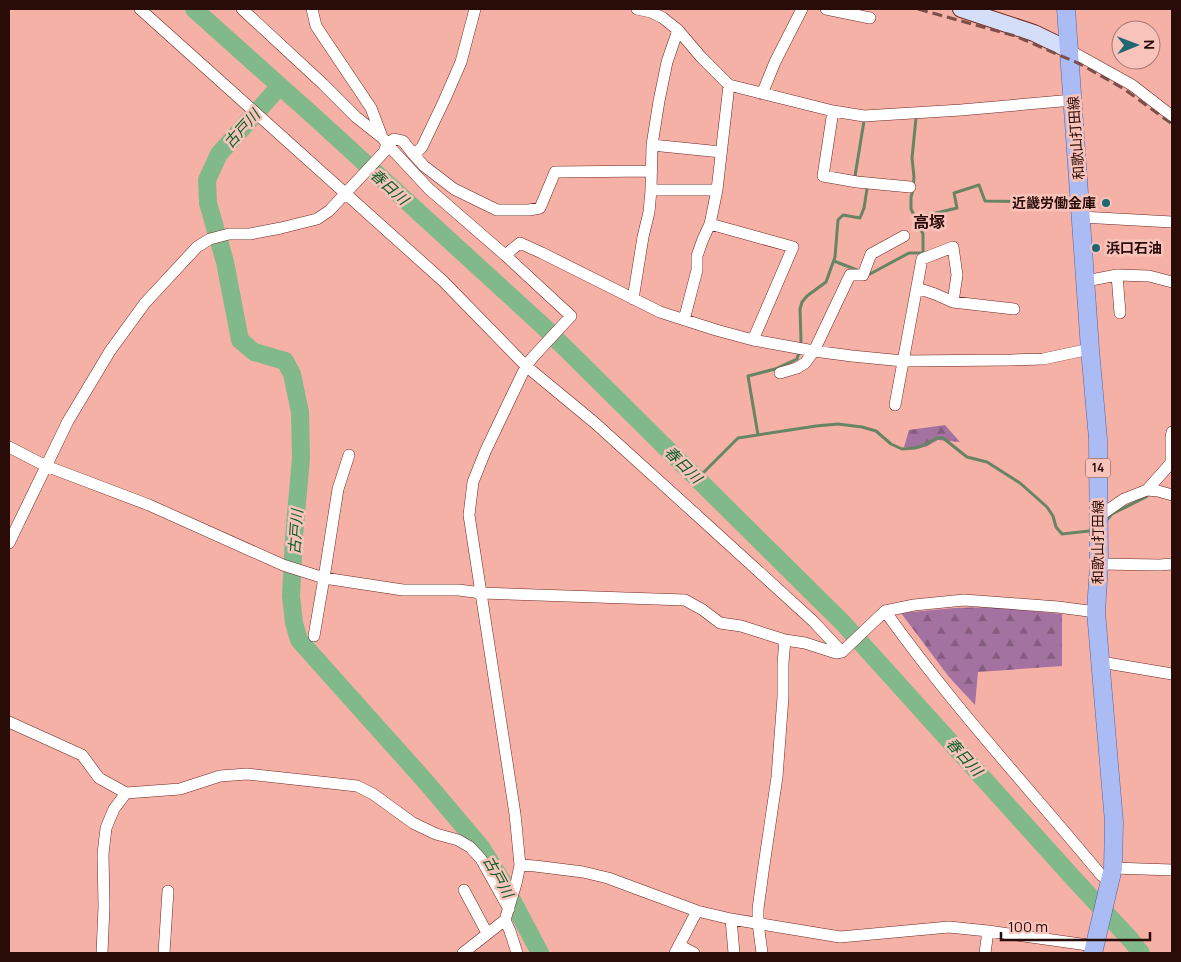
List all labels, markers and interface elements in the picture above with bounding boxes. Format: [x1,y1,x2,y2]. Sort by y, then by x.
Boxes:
north arrow [1111,20,1161,70]
text: N [1140,40,1159,50]
street label: 和歌山打田線 [1063,95,1088,181]
water label: 古戸川 [219,103,266,152]
water label: 春日川 [366,164,415,211]
place label: 近畿労働金庫 [1012,193,1096,212]
marker: 近畿労働金庫 [1100,197,1112,209]
district label: 高塚 [913,211,945,233]
place label: 浜口石油 [1106,238,1162,257]
marker: 浜口石油 [1090,242,1102,254]
water label: 春日川 [660,441,708,489]
road number: 14 [1086,458,1110,478]
street label: 和歌山打田線 [1088,500,1107,584]
water label: 古戸川 [283,507,308,555]
water label: 春日川 [942,733,989,782]
water label: 古戸川 [478,852,519,903]
scale bar [1001,910,1150,942]
text: 100 m [1008,916,1048,937]

